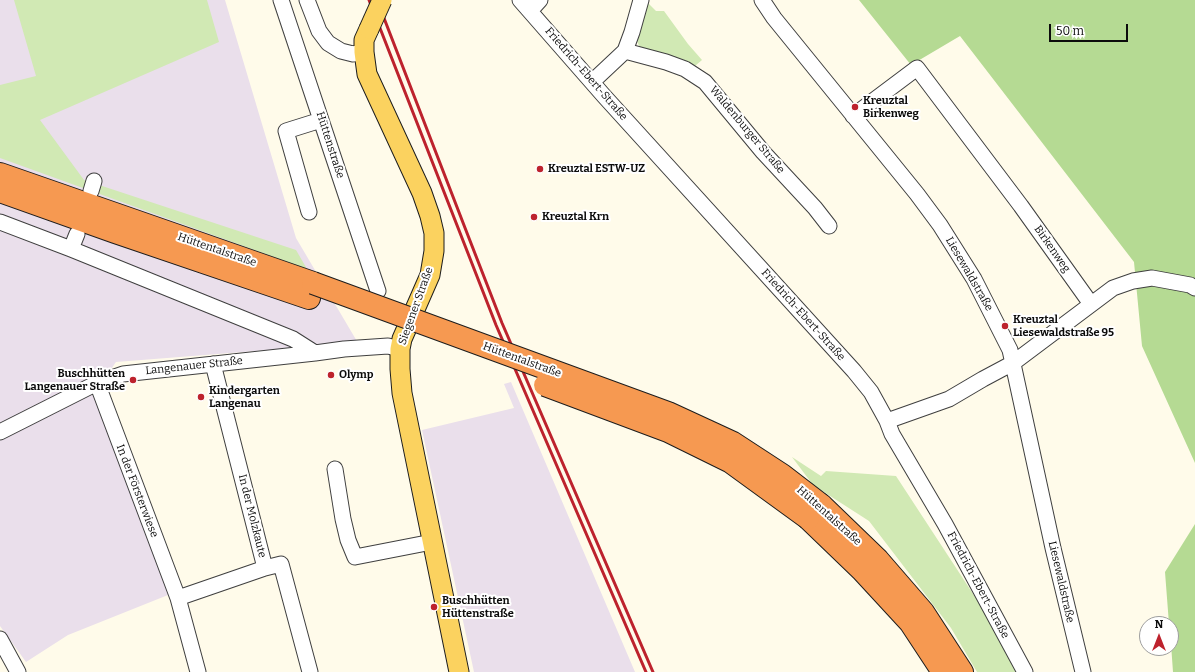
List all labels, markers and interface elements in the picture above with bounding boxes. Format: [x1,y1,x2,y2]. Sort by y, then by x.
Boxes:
scale bar [1051,16,1130,42]
text: 50 m [1056,24,1084,38]
street label: Friedrich-Ebert-Straße [542,25,630,123]
street label: Waldenburger Straße [707,84,787,176]
place label: Kreuztal Birkenweg [863,94,919,120]
marker: Kreuztal Birkenweg [850,102,860,112]
street label: Hüttenstraße [313,110,347,180]
place label: Kreuztal ESTW-UZ [548,162,645,176]
marker: Kreuztal ESTW-UZ [535,164,545,174]
place label: Kreuztal Krn [542,210,609,224]
marker: Kreuztal Krn [529,212,539,222]
street label: Birkenweg [1031,223,1073,275]
street label: Hüttentalstraße [176,230,258,270]
street label: Liesewaldstraße [942,235,996,313]
street label: Siegener Straße [396,265,436,347]
street label: Friedrich-Ebert-Straße [758,266,848,364]
place label: Kreuztal Liesewaldstraße 95 [1013,313,1114,339]
marker: Kreuztal Liesewaldstraße 95 [1000,321,1010,331]
street label: Hüttentalstraße [481,340,563,380]
street label: Langenauer Straße [145,354,243,378]
place label: Buschhütten Langenauer Straße [25,367,125,393]
place label: Olymp [339,368,374,382]
marker: Olymp [326,370,336,380]
marker: Buschhütten Langenauer Straße [128,375,138,385]
place label: Kindergarten Langenau [209,384,280,410]
marker: Kindergarten Langenau [196,392,206,402]
street label: In der Försterwiese [113,443,161,539]
street label: In der Molzkaute [235,473,269,559]
street label: Hüttentalstraße [794,484,864,548]
street label: Friedrich-Ebert-Straße [944,529,1012,641]
street label: Liesewaldstraße [1045,540,1077,624]
place label: Buschhütten Hüttenstraße [442,594,514,620]
marker: Buschhütten Hüttenstraße [429,602,439,612]
north arrow [1139,616,1179,656]
text: N [1155,618,1163,631]

